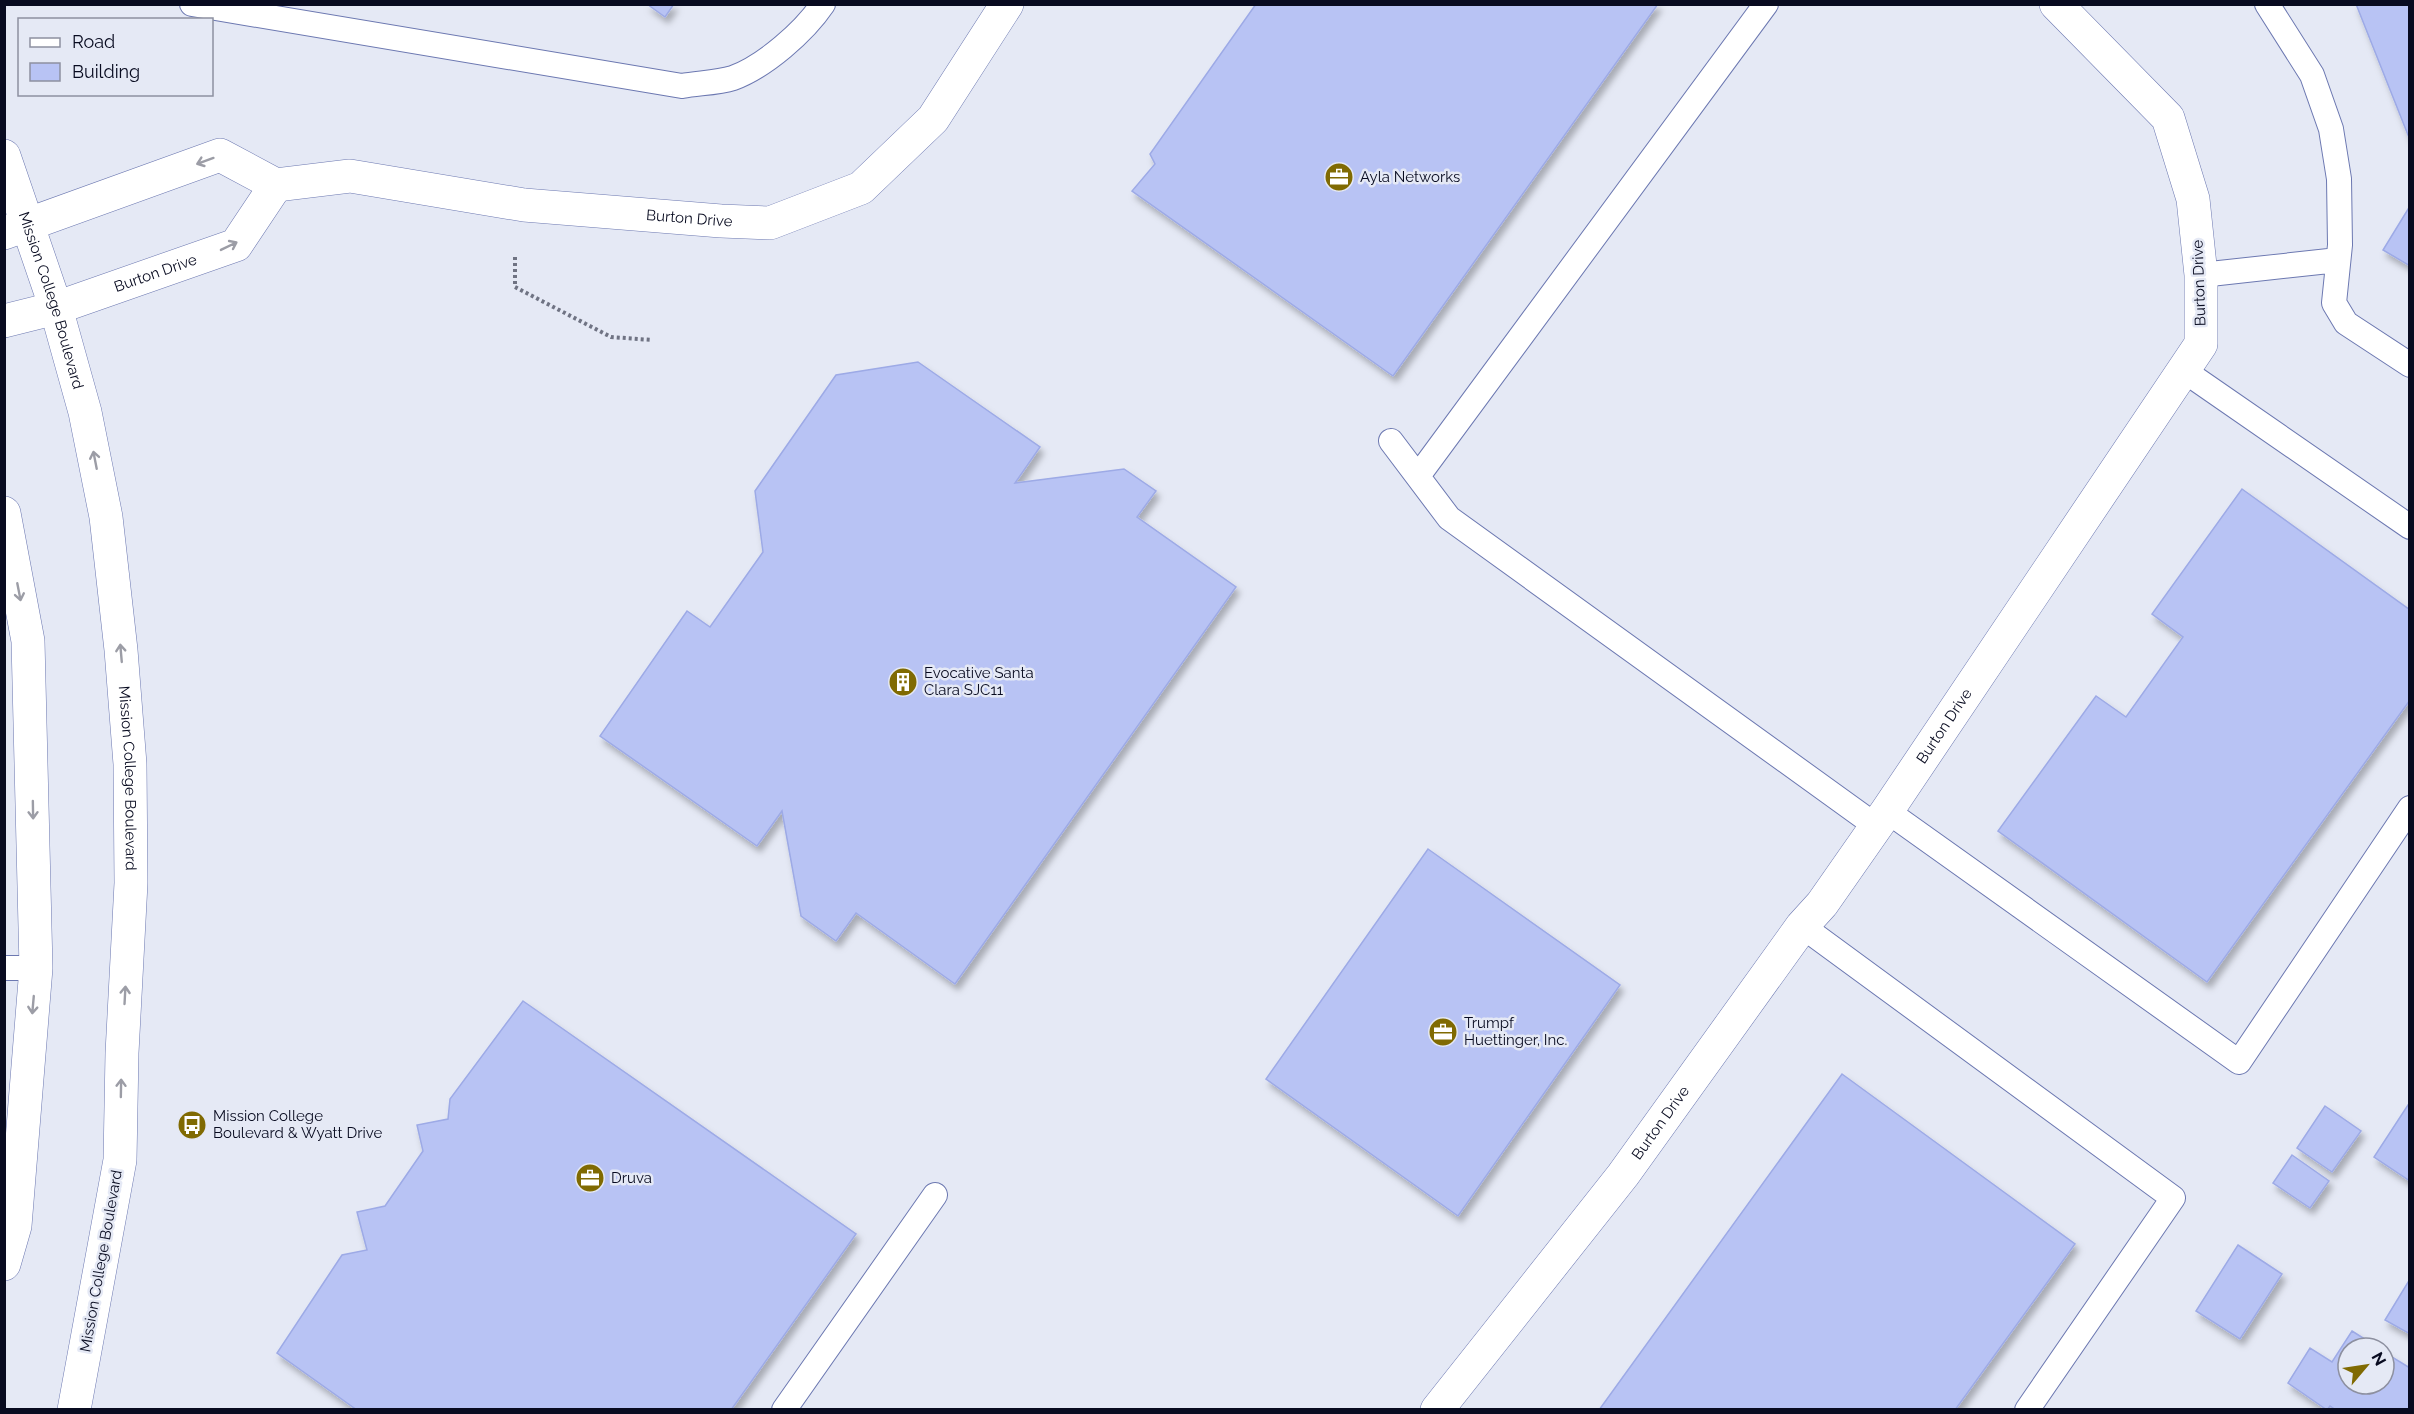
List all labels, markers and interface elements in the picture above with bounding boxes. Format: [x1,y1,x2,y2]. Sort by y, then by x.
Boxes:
legend [18,18,213,96]
text: Road [72,31,115,52]
text: Building [72,61,140,82]
one-way arrow [196,156,215,167]
office icon: Ayla Networks [1323,161,1355,193]
place label: Ayla Networks [1360,168,1460,186]
street label: Burton Drive [646,206,733,230]
street label: Mission College Boulevard [15,209,87,391]
one-way arrow [220,239,238,251]
street label: Burton Drive [2188,239,2210,326]
street label: Burton Drive [112,250,199,296]
one-way arrow [89,451,100,470]
one-way arrow [14,581,25,601]
one-way arrow [115,644,126,664]
place label: Evocative Santa Clara SJC11 [924,664,1034,699]
building icon: Evocative Santa Clara SJC11 [887,666,919,698]
street label: Mission College Boulevard [115,685,140,871]
street label: Burton Drive [1913,685,1976,767]
one-way arrow [27,800,38,820]
one-way arrow [120,985,131,1005]
one-way arrow [27,994,38,1014]
place label: Trumpf Huettinger, Inc. [1464,1014,1567,1049]
office icon: Trumpf Huettinger, Inc. [1427,1016,1459,1048]
one-way arrow [116,1079,127,1099]
street label: Burton Drive [1628,1082,1693,1163]
place label: Mission College Boulevard & Wyatt Drive [213,1107,382,1142]
bus stop icon: Mission College Boulevard & Wyatt Drive [176,1109,208,1141]
office icon: Druva [574,1162,606,1194]
street label: Mission College Boulevard [76,1169,126,1353]
place label: Druva [611,1169,652,1187]
north arrow [2336,1336,2396,1396]
text: N [2367,1349,2390,1369]

